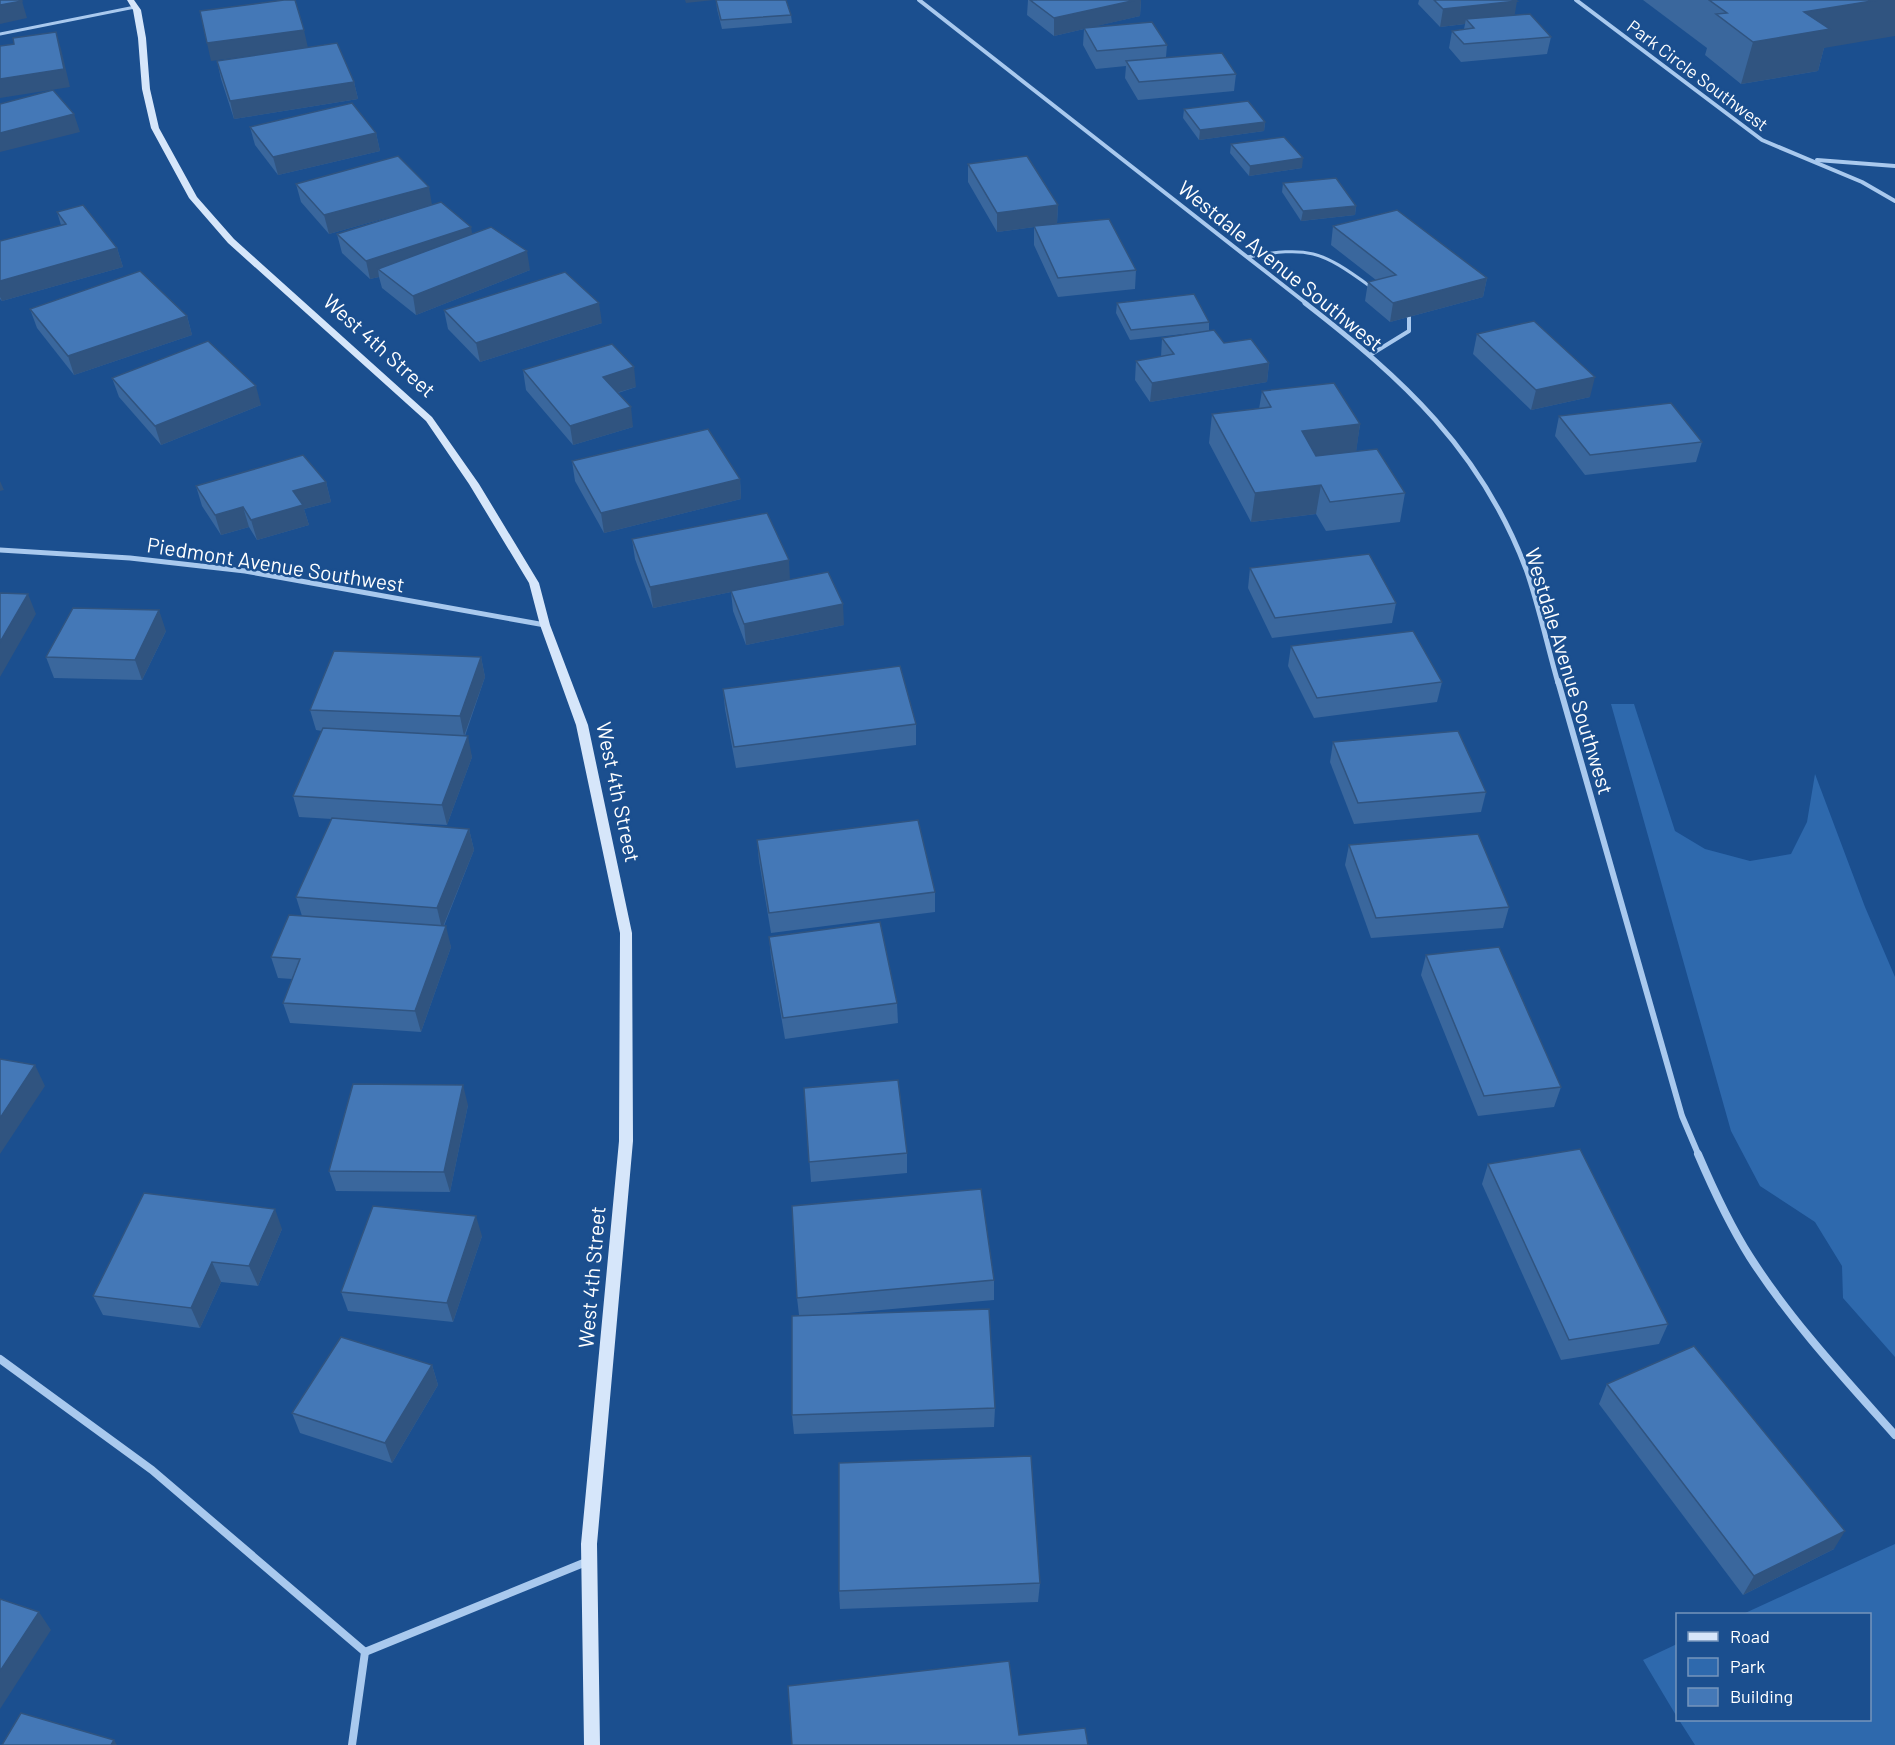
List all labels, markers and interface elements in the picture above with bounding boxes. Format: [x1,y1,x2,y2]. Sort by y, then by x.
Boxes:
street label: Park Circle Southwest [1623,15,1773,135]
street label: Westdale Avenue Southwest [1173,175,1389,355]
street label: West 4th Street [319,288,441,402]
street label: Piedmont Avenue Southwest [145,531,407,597]
street label: Westdale Avenue Southwest [1521,545,1619,797]
street label: West 4th Street [592,720,646,864]
street label: West 4th Street [572,1205,610,1349]
legend [1676,1613,1871,1721]
text: Road [1730,1625,1770,1647]
text: Park [1730,1655,1765,1677]
text: Building [1730,1685,1793,1707]

